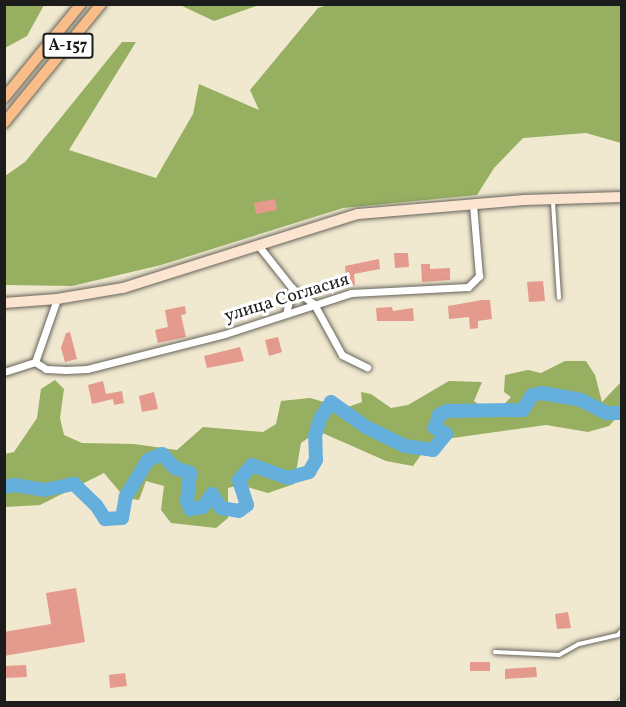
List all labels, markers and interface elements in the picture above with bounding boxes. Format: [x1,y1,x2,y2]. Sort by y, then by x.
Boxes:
road number: А-157 [42,33,94,59]
street label: улица Согласия [222,270,352,328]

